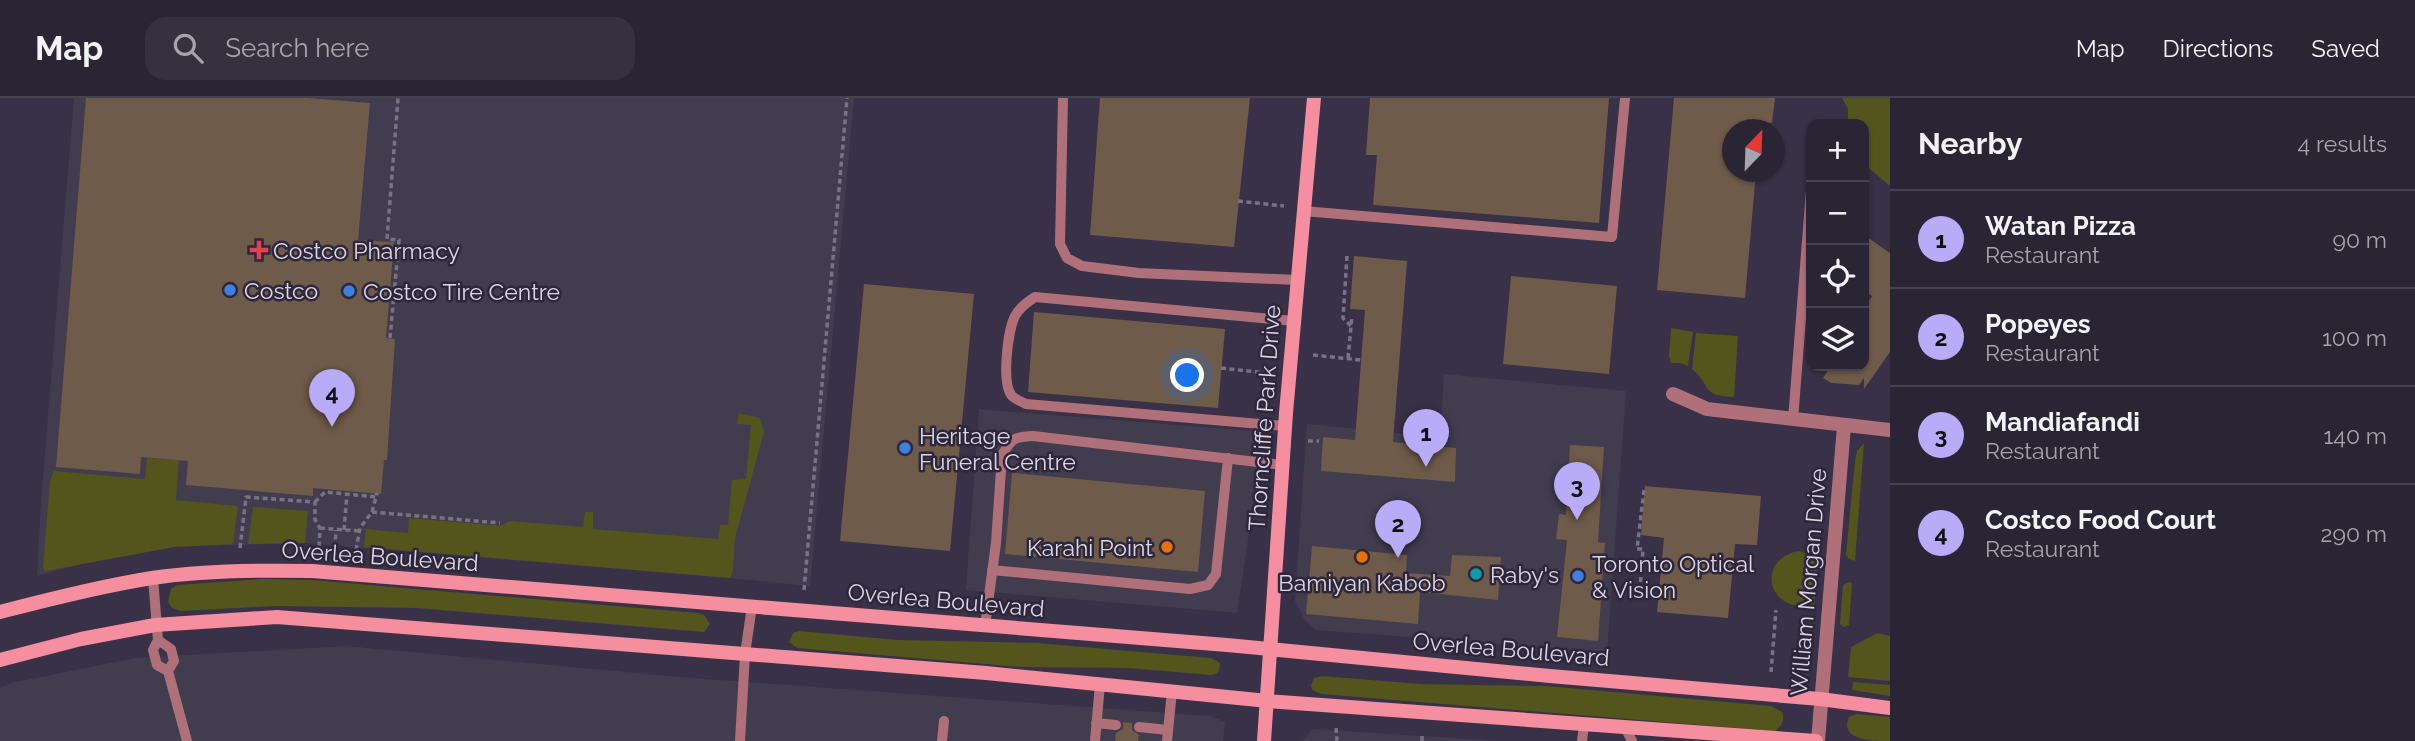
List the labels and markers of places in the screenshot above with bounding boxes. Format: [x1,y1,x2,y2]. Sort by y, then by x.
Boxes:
place label: Costco Pharmacy [273,237,460,264]
marker: Costco Pharmacy [251,242,267,258]
place label: Costco [244,277,318,304]
place label: Costco Tire Centre [363,278,560,305]
marker: Costco [222,282,238,298]
marker: Costco Tire Centre [341,283,357,299]
pin: 4 [309,369,355,427]
pin: 1 [1403,409,1449,467]
place label: Heritage Funeral Centre [919,422,1076,475]
marker: Heritage Funeral Centre [897,440,913,456]
pin: 3 [1554,462,1600,520]
pin: 2 [1375,500,1421,558]
place label: Karahi Point [1027,534,1153,561]
marker: Karahi Point [1159,539,1175,555]
marker: Bamiyan Kabob [1354,549,1370,565]
place label: Toronto Optical & Vision [1592,550,1755,603]
place label: Raby's [1490,561,1559,588]
marker: Raby's [1468,566,1484,582]
marker: Toronto Optical & Vision [1570,568,1586,584]
place label: Bamiyan Kabob [1278,569,1446,596]

